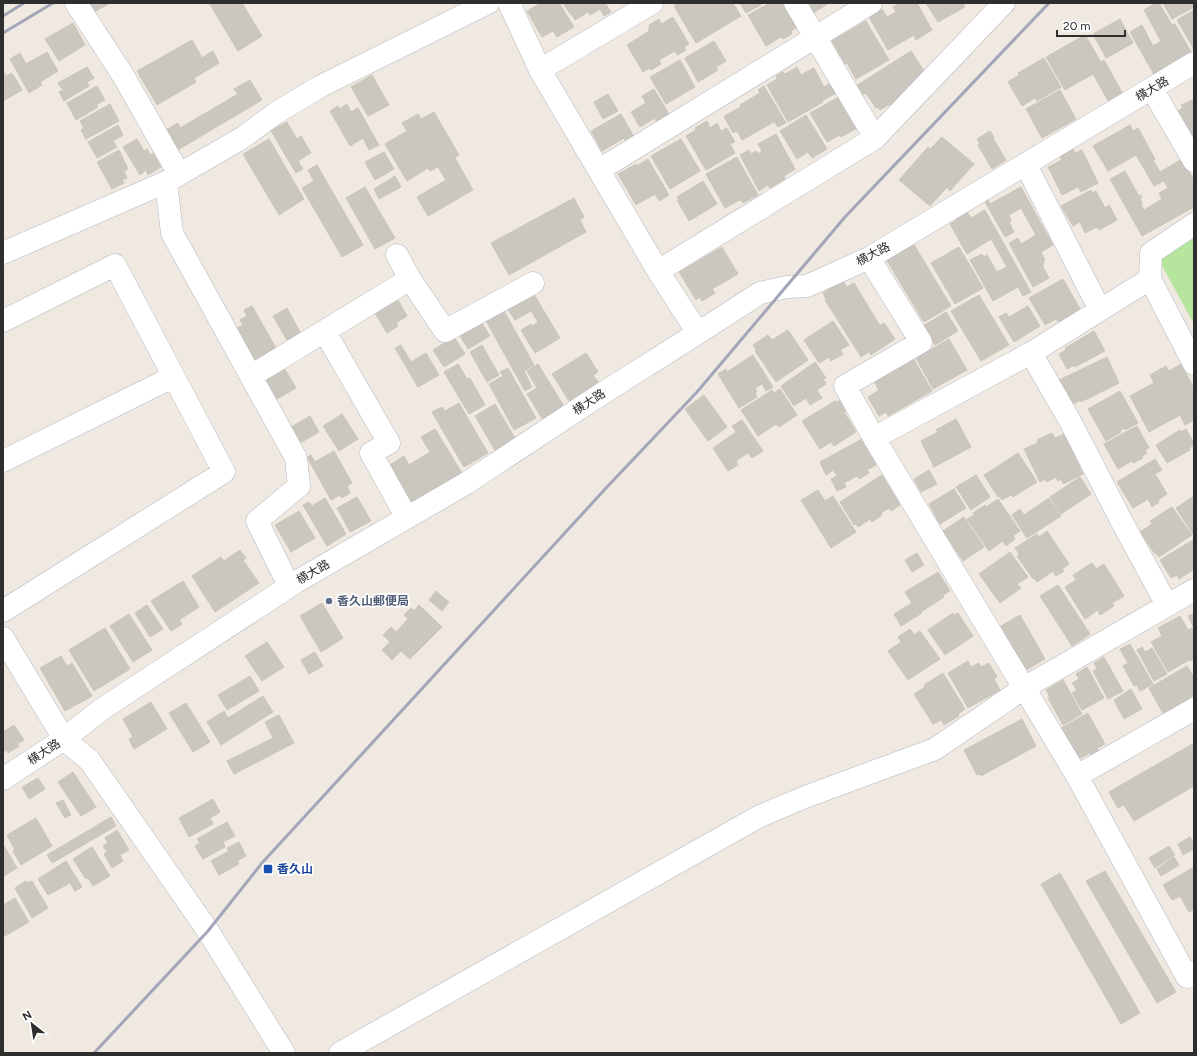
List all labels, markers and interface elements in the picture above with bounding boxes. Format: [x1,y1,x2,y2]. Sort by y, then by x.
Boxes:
scale bar [1057,12,1125,38]
text: 20 m [1063,19,1091,33]
street label: 横大路 [1133,74,1171,104]
street label: 横大路 [854,239,892,269]
street label: 横大路 [570,386,608,418]
street label: 横大路 [294,557,332,587]
place label: 香久山郵便局 [337,594,409,608]
marker: 香久山郵便局 [324,596,334,606]
street label: 横大路 [25,736,63,768]
place label: 香久山 [277,862,313,876]
marker: 香久山 [262,863,274,875]
north arrow [12,1004,52,1044]
text: N [20,1008,34,1024]

